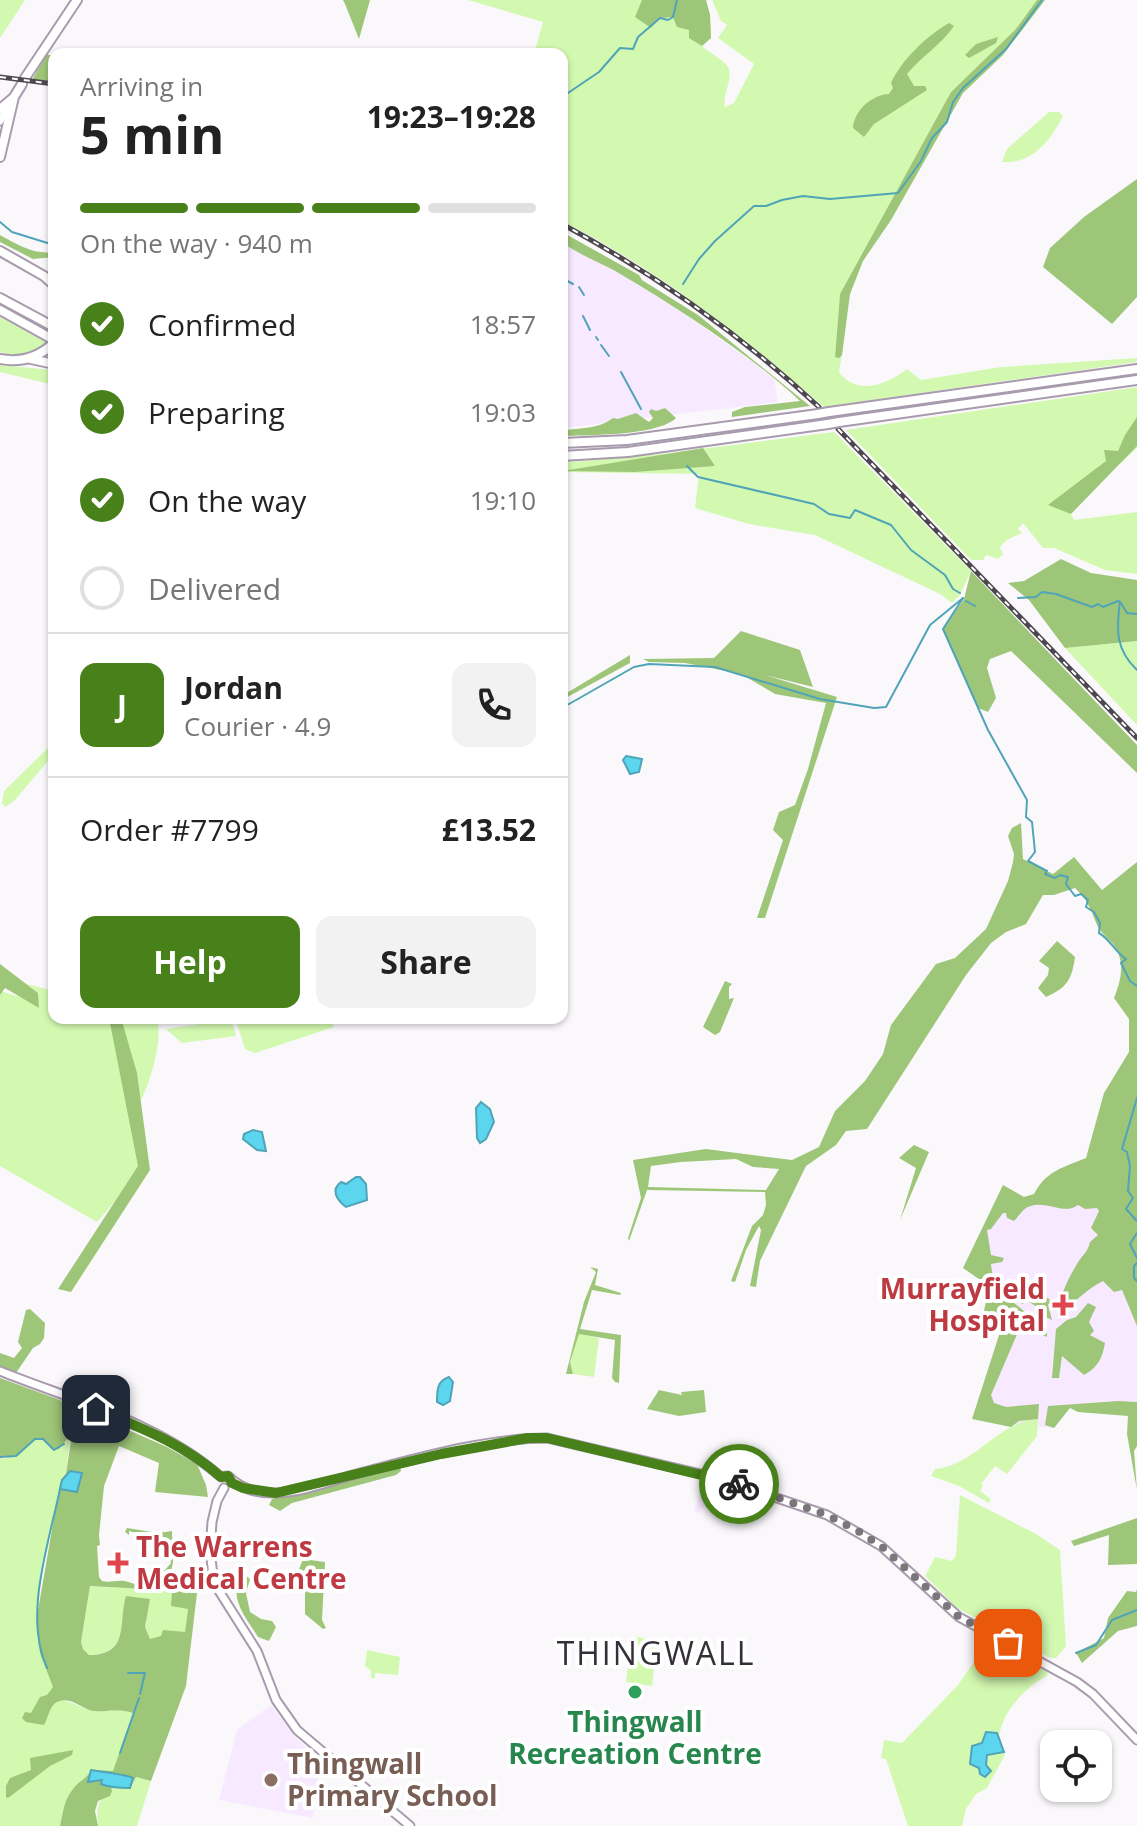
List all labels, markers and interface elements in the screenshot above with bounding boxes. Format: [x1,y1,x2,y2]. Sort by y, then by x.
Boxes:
text: Arriving in [80,68,203,104]
text: 19:23–19:28 [367,96,536,137]
text: 5 min [80,98,224,169]
text: On the way · 940 m [80,225,313,261]
icon: check [80,302,124,346]
text: Confirmed [148,304,296,345]
text: 18:57 [470,306,536,342]
icon: check [80,390,124,434]
text: Preparing [148,392,285,433]
text: 19:03 [470,394,536,430]
icon: check [80,478,124,522]
text: On the way [148,480,306,521]
text: 19:10 [470,482,536,518]
text: Delivered [148,568,281,609]
button: phone [452,663,536,747]
text: Jordan [184,667,283,708]
text: J [117,685,127,726]
text: Courier · 4.9 [184,708,331,744]
text: Order #7799 [80,809,259,850]
text: £13.52 [442,809,536,850]
button: Help [80,916,300,1008]
button: Share [316,916,536,1008]
place label: Murrayfield Hospital [880,1269,1045,1339]
marker: Murrayfield Hospital [1052,1294,1074,1316]
pin [62,1375,130,1443]
icon: home [74,1387,118,1431]
courier [699,1444,779,1524]
icon: bike [717,1462,761,1506]
place label: The Warrens Medical Centre [136,1527,347,1597]
marker: The Warrens Medical Centre [107,1552,129,1574]
pin [974,1609,1042,1677]
icon: bag [986,1621,1030,1665]
district label: THINGWALL [557,1631,755,1674]
marker: Thingwall Recreation Centre [626,1683,644,1701]
place label: Thingwall Recreation Centre [508,1702,762,1772]
map controls [1040,1730,1112,1802]
button: locate [1040,1730,1112,1802]
place label: Thingwall Primary School [287,1744,498,1814]
marker: Thingwall Primary School [262,1771,280,1789]

